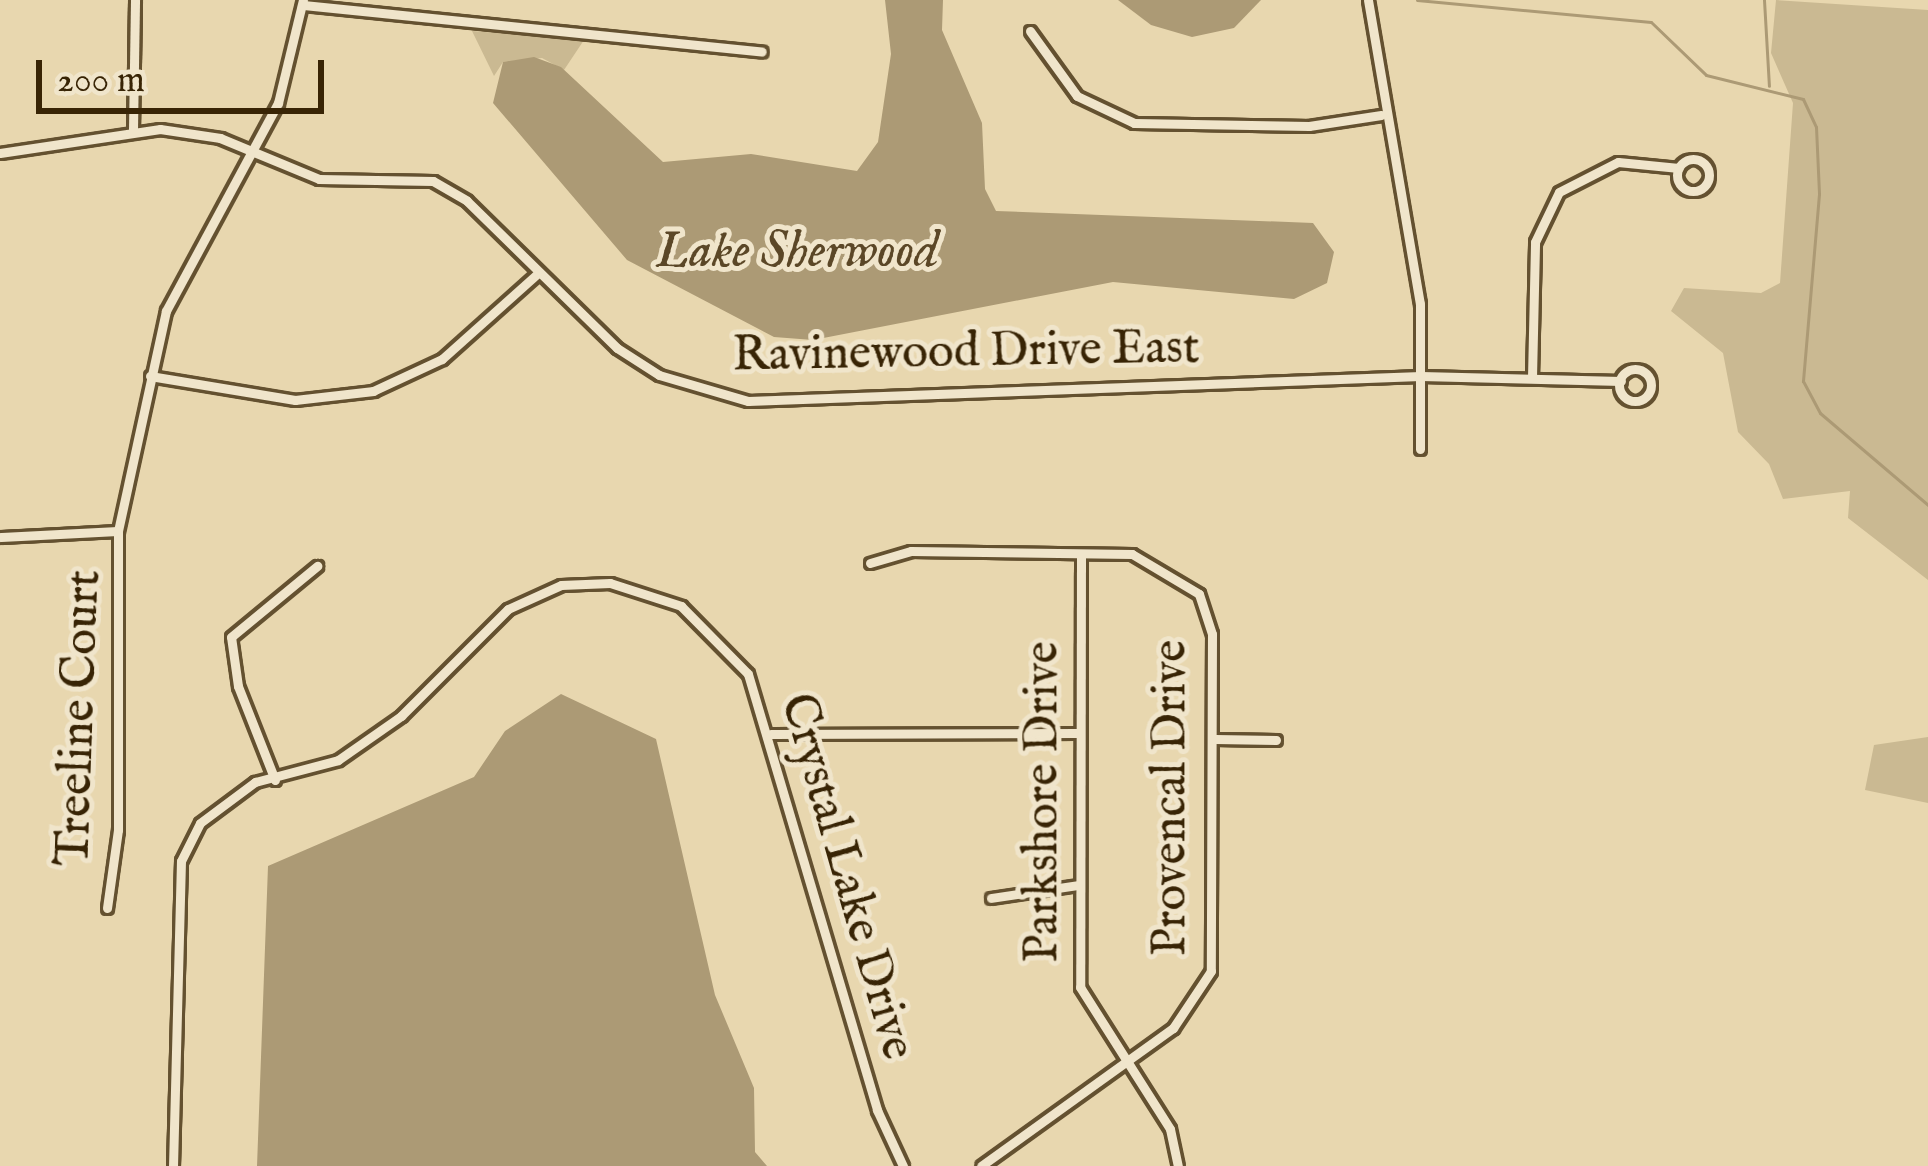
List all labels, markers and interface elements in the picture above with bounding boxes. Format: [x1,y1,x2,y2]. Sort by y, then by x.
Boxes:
scale bar [42,36,330,110]
text: 200 m [57,58,145,104]
water label: Lake Sherwood [656,222,938,284]
street label: Ravinewood Drive East [732,320,1200,386]
street label: Treeline Court [46,569,114,867]
street label: Provencal Drive [1143,640,1201,956]
street label: Parkshore Drive [1015,641,1073,963]
street label: Crystal Lake Drive [766,688,926,1066]

